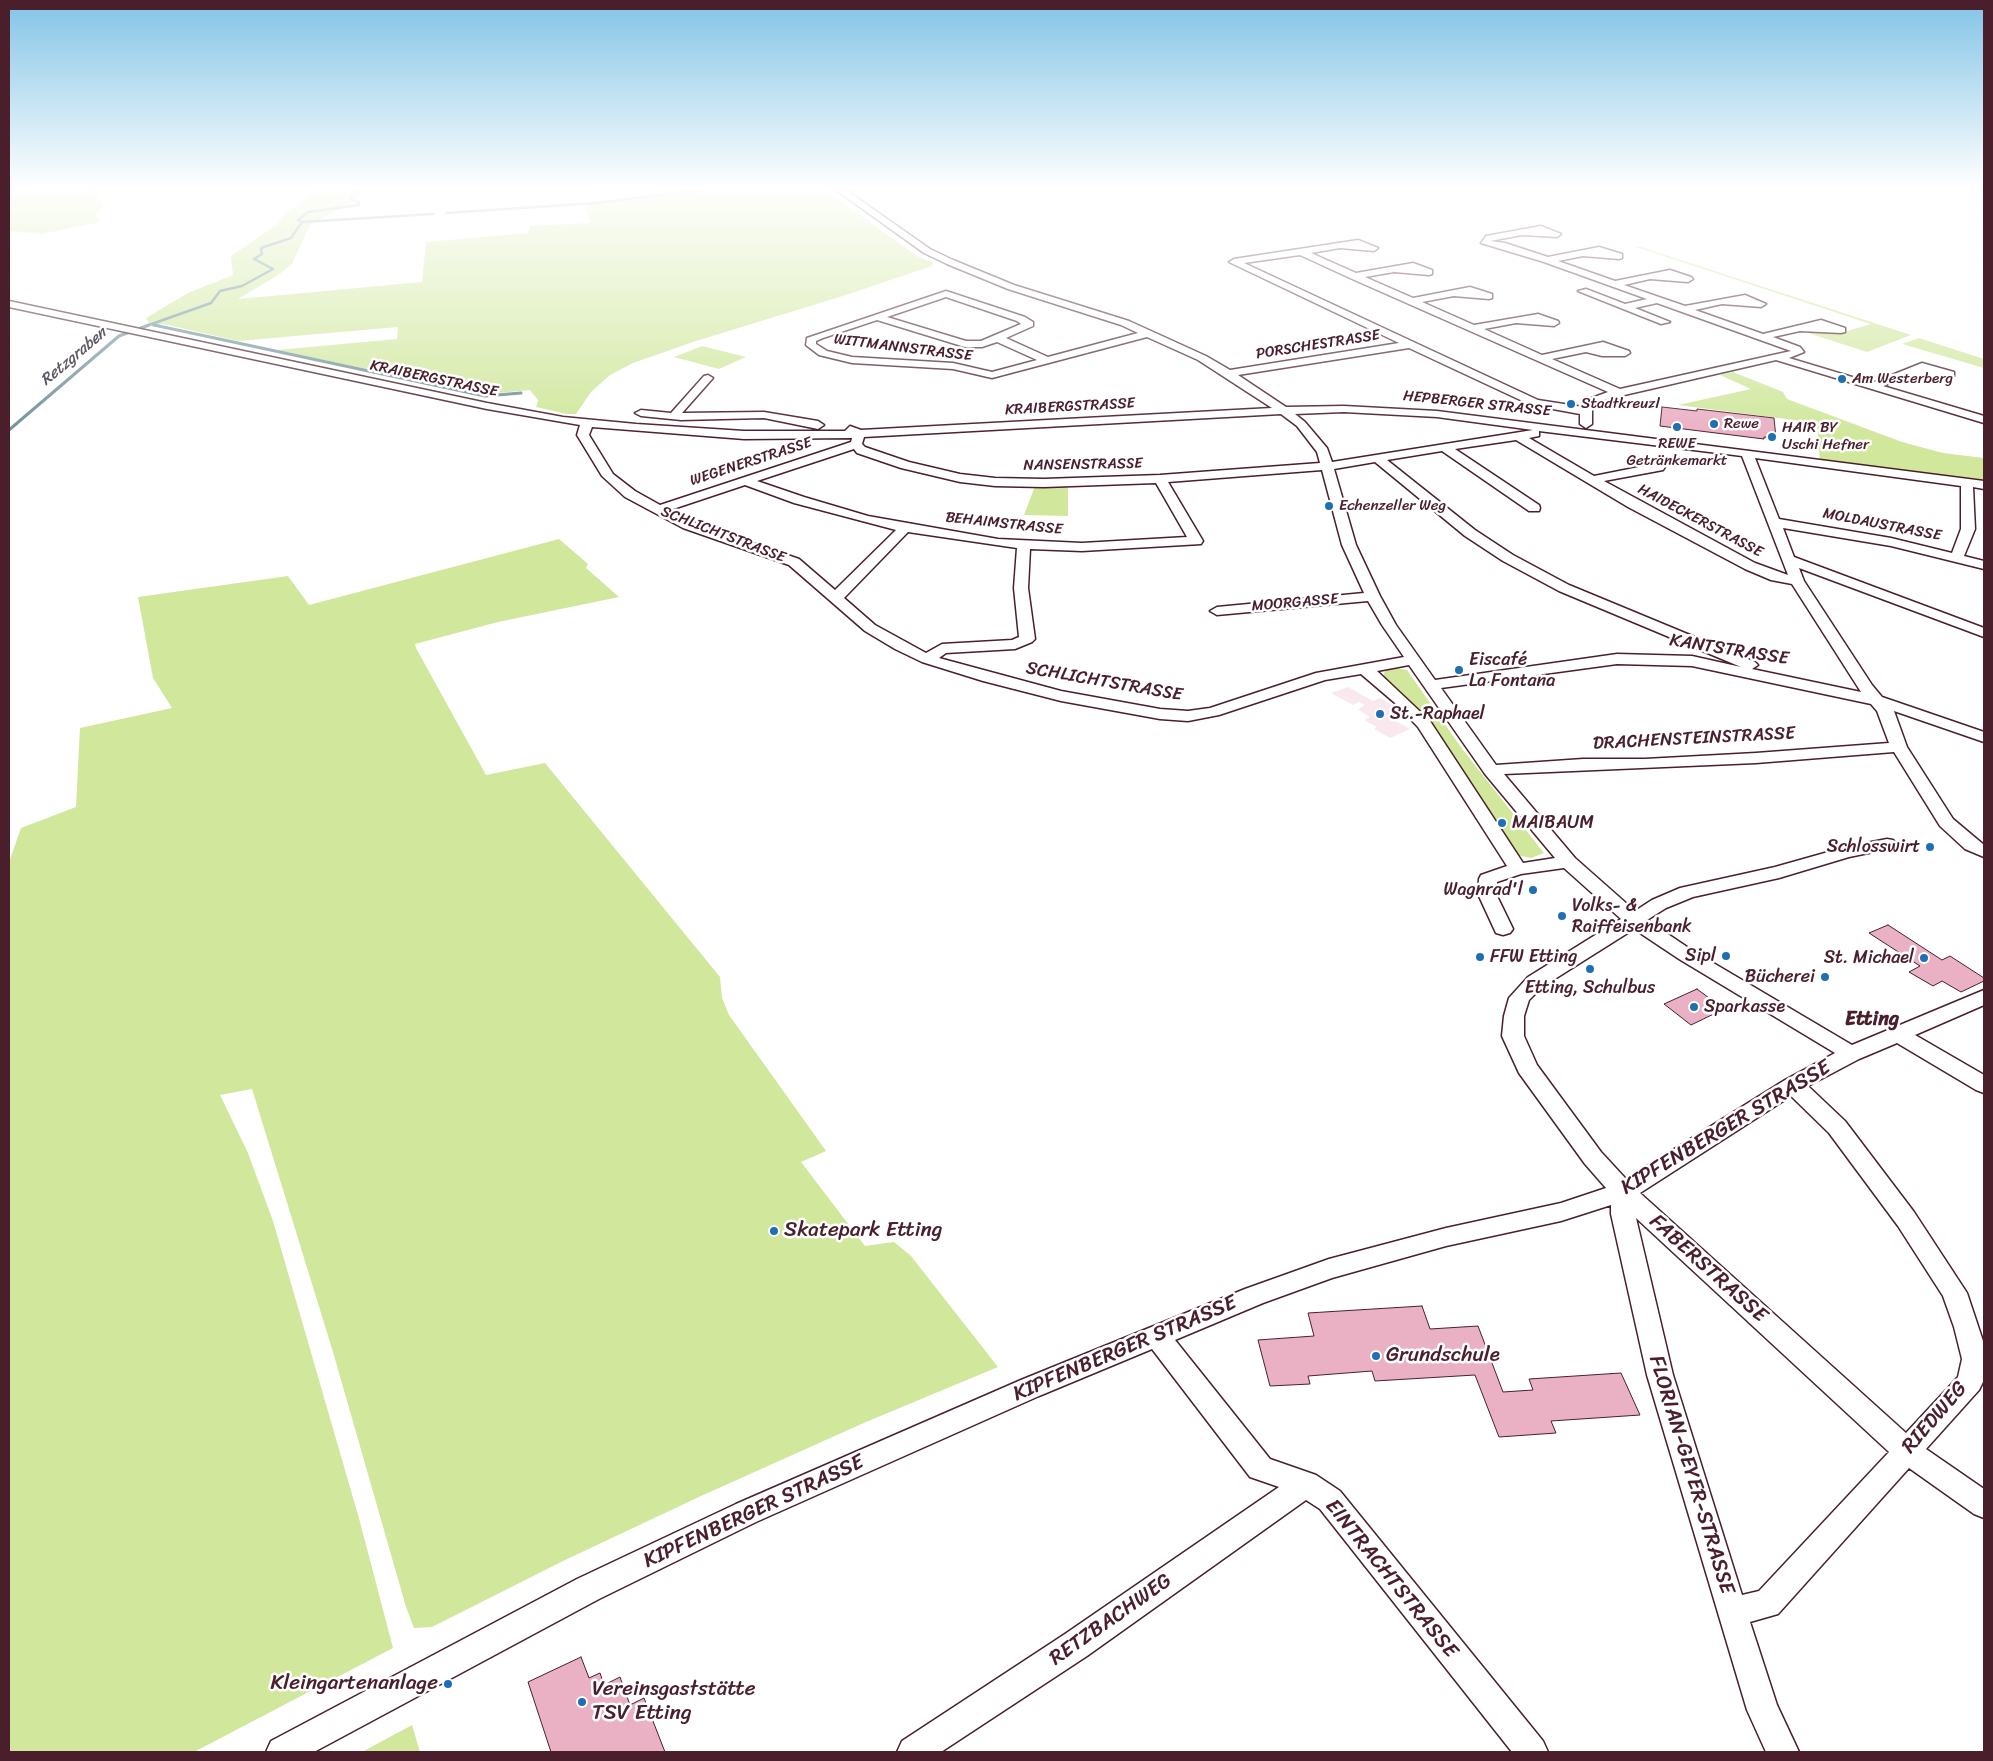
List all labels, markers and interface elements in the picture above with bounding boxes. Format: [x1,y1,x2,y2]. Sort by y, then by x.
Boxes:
water label: Retzgraben [37,324,111,390]
street label: PORSCHESTRASSE [1255,326,1381,364]
street label: WITTMANNSTRASSE [833,331,973,365]
street label: KRAIBERGSTRASSE [368,357,500,401]
place label: Am Westerberg [1852,370,1953,388]
marker: Am Westerberg [1836,373,1848,385]
street label: HEPBERGER STRASSE [1402,387,1552,421]
street label: KRAIBERGSTRASSE [1005,395,1135,419]
place label: Stadtkreuzl [1581,395,1660,413]
marker: Stadtkreuzl [1565,398,1577,410]
place label: Rewe [1724,415,1759,433]
marker: Rewe [1708,418,1720,430]
place label: HAIR BY Uschi Hefner [1782,419,1869,454]
marker: REWE Getränkemarkt [1671,421,1683,433]
marker: HAIR BY Uschi Hefner [1766,431,1778,443]
street label: WEGENERSTRASSE [688,434,814,490]
place label: REWE Getränkemarkt [1627,435,1727,470]
street label: NANSENSTRASSE [1023,455,1143,475]
street label: HAIDECKERSTRASSE [1634,480,1766,562]
place label: Echenzeller Weg [1339,497,1446,515]
marker: Echenzeller Weg [1323,500,1335,512]
street label: SCHLICHTSTRASSE [658,503,788,567]
street label: MOLDAUSTRASSE [1821,505,1943,545]
street label: BEHAIMSTRASSE [945,509,1063,539]
street label: MOORGASSE [1251,590,1339,616]
street label: KANTSTRASSE [1668,630,1790,670]
place label: Eiscafé La Fontana [1469,649,1555,692]
street label: SCHLICHTSTRASSE [1024,658,1184,706]
marker: Eiscafé La Fontana [1453,664,1465,676]
place label: St.-Raphael [1390,703,1485,725]
marker: St.-Raphael [1374,708,1386,720]
street label: DRACHENSTEINSTRASSE [1592,723,1796,755]
place label: MAIBAUM [1512,812,1594,834]
marker: MAIBAUM [1496,817,1508,829]
place label: Schlosswirt [1827,836,1920,858]
marker: Schlosswirt [1924,841,1936,853]
place label: Wagnrad'l [1444,879,1523,901]
marker: Wagnrad'l [1527,884,1539,896]
place label: Volks- & Raiffeisenbank [1572,895,1692,938]
marker: Volks- & Raiffeisenbank [1556,910,1568,922]
place label: Sipl [1685,945,1716,967]
place label: FFW Etting [1490,946,1577,968]
place label: St. Michael [1824,947,1914,969]
marker: Sipl [1720,950,1732,962]
marker: FFW Etting [1474,951,1486,963]
marker: St. Michael [1918,952,1930,964]
marker: Etting, Schulbus [1584,963,1596,975]
place label: Bücherei [1745,966,1815,988]
marker: Bücherei [1819,971,1831,983]
place label: Etting, Schulbus [1525,977,1655,999]
place label: Sparkasse [1704,996,1785,1018]
marker: Sparkasse [1688,1001,1700,1013]
district label: Etting [1845,1008,1899,1032]
street label: KIPFENBERGER STRASSE [1617,1055,1835,1201]
street label: FABERSTRASSE [1644,1210,1772,1328]
place label: Skatepark Etting [784,1218,942,1244]
marker: Skatepark Etting [768,1225,780,1237]
street label: KIPFENBERGER STRASSE [1009,1290,1241,1408]
place label: Grundschule [1386,1343,1500,1369]
marker: Grundschule [1370,1350,1382,1362]
street label: FLORIAN-GEYER-STRASSE [1643,1353,1739,1597]
street label: RIEDWEG [1897,1377,1973,1459]
street label: KIPFENBERGER STRASSE [640,1450,868,1574]
street label: EINTRACHTSTRASSE [1319,1495,1463,1663]
street label: RETZBACHWEG [1045,1569,1177,1671]
place label: Kleingartenanlage [270,1671,438,1697]
place label: Vereinsgaststätte TSV Etting [592,1677,756,1727]
marker: Kleingartenanlage [442,1678,454,1690]
marker: Vereinsgaststätte TSV Etting [576,1696,588,1708]

